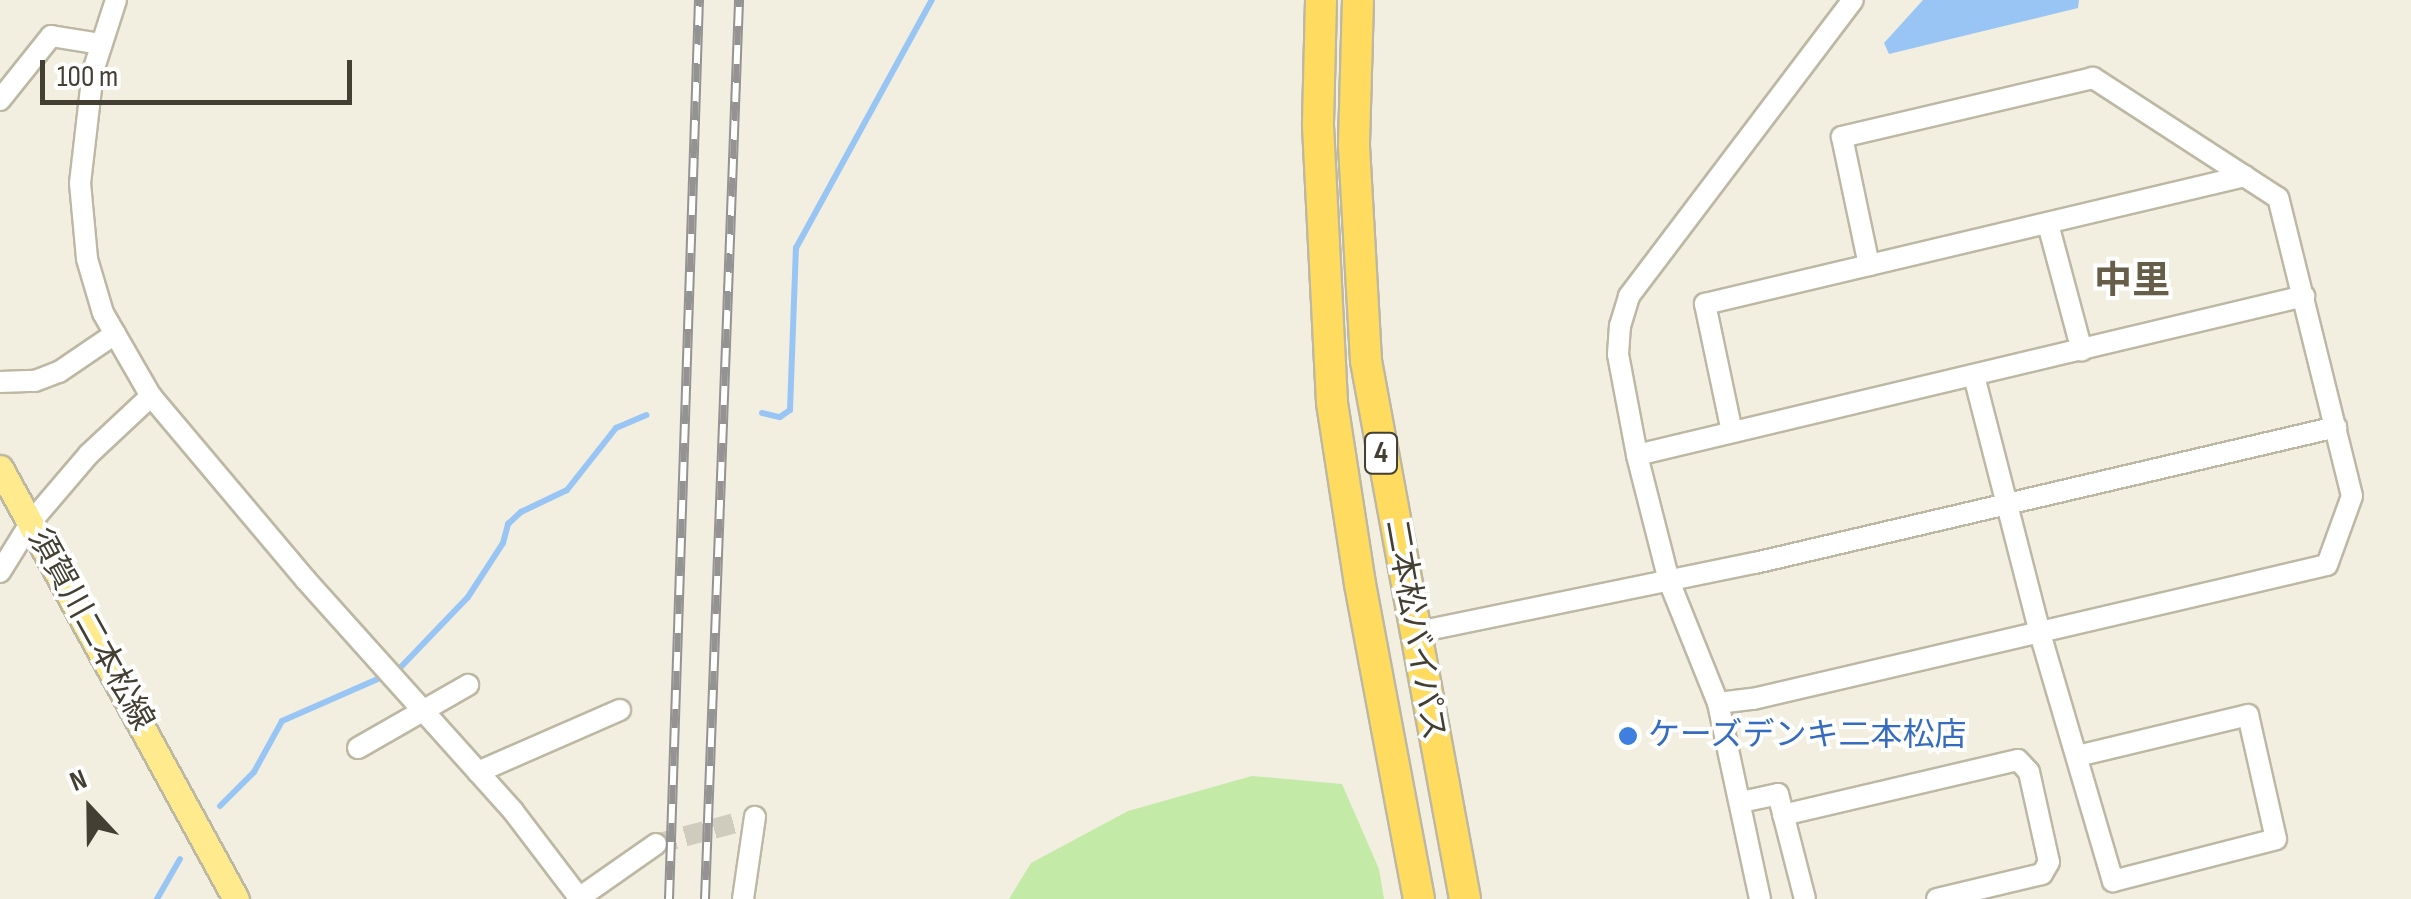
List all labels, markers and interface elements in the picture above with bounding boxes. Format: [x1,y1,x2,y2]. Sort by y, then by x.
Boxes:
scale bar [45,40,358,102]
text: 100 m [57,59,118,95]
district label: 中里 [2094,259,2170,305]
road number: 4 [1364,428,1398,478]
street label: 二本松バイパス [1376,516,1452,744]
street label: 須賀川二本松線 [19,523,161,737]
place label: ケーズデンキ二本松店 [1648,717,1968,755]
marker: ケーズデンキ二本松店 [1617,725,1639,747]
north arrow [40,759,140,859]
text: N [65,763,92,799]

